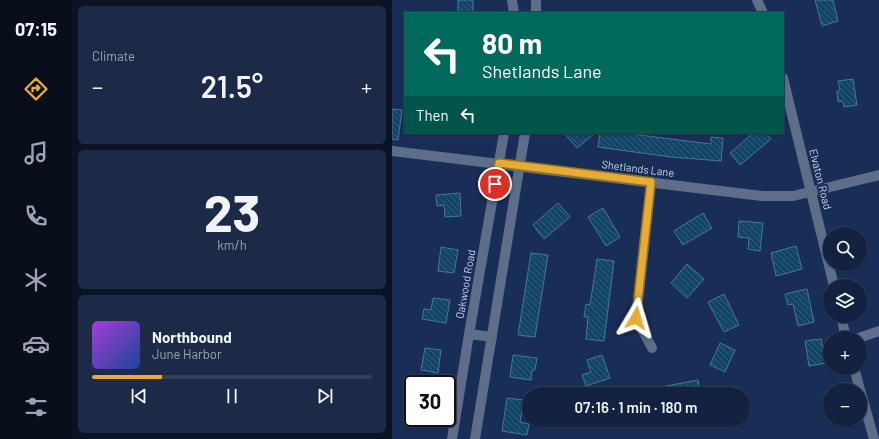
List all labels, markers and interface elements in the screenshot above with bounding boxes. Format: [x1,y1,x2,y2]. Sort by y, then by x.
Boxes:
text: 07:15 [15,18,57,40]
text: 80 m [482,26,542,60]
icon: left [416,28,468,80]
text: Climate [92,48,135,64]
text: Shetlands Lane [482,60,602,82]
text: 21.5° [201,68,263,104]
text: − [92,73,103,99]
text: + [361,73,372,99]
icon: directions [22,75,50,103]
icon: left [457,104,479,126]
text: Then [416,106,449,124]
icon: music [22,139,50,167]
street label: Elvaton Road [807,147,835,211]
street label: Shetlands Lane [601,157,675,179]
pin [478,167,512,201]
icon: arrive [484,173,506,195]
text: 23 [204,180,260,242]
icon: phone [22,202,50,230]
map controls [823,227,867,427]
button: search [823,227,867,271]
text: km/h [217,237,247,253]
street label: Oakwood Road [453,248,477,320]
icon: climate [22,266,50,294]
button: layers [823,279,867,323]
position arrow [615,297,657,339]
text: Northbound [152,328,232,346]
icon: car [22,330,50,358]
button: + [823,331,867,375]
text: June Harbor [152,346,222,362]
speed limit sign: 30 [404,375,456,427]
button: − [823,383,867,427]
icon: previous [128,385,150,407]
icon: pause [221,385,243,407]
icon: next [314,385,336,407]
icon: filters [22,393,50,421]
text: 07:16 · 1 min · 180 m [574,398,698,416]

